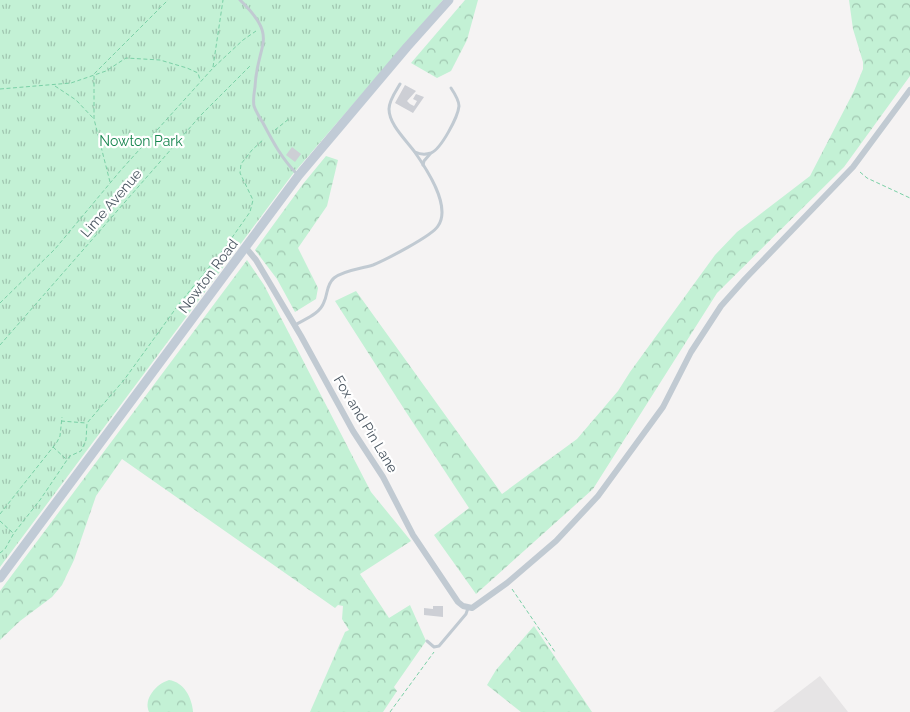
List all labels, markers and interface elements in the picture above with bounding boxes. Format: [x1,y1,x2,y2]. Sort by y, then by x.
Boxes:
park label: Nowton Park [99,133,183,149]
street label: Lime Avenue [77,166,145,240]
street label: Nowton Road [175,236,241,316]
street label: Fox and Pin Lane [331,373,401,475]

